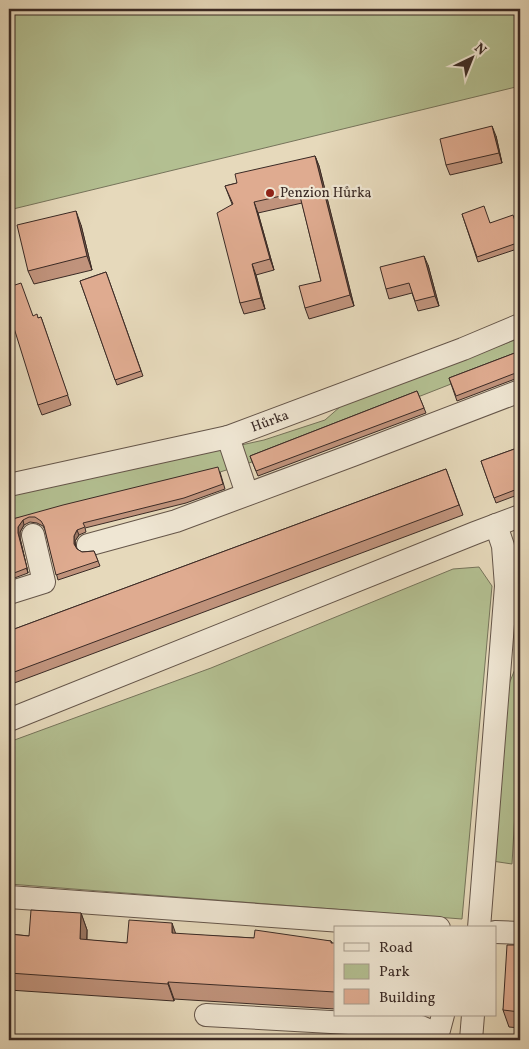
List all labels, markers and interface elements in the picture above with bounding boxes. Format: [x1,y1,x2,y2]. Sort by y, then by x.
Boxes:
north arrow [446,32,496,82]
text: N [470,39,490,60]
place label: Penzion Hůrka [280,184,372,203]
marker: Penzion Hůrka [264,187,276,199]
street label: Hůrka [248,406,292,437]
legend [334,926,496,1016]
text: Road [379,938,413,959]
text: Park [379,962,410,983]
text: Building [379,988,436,1009]

